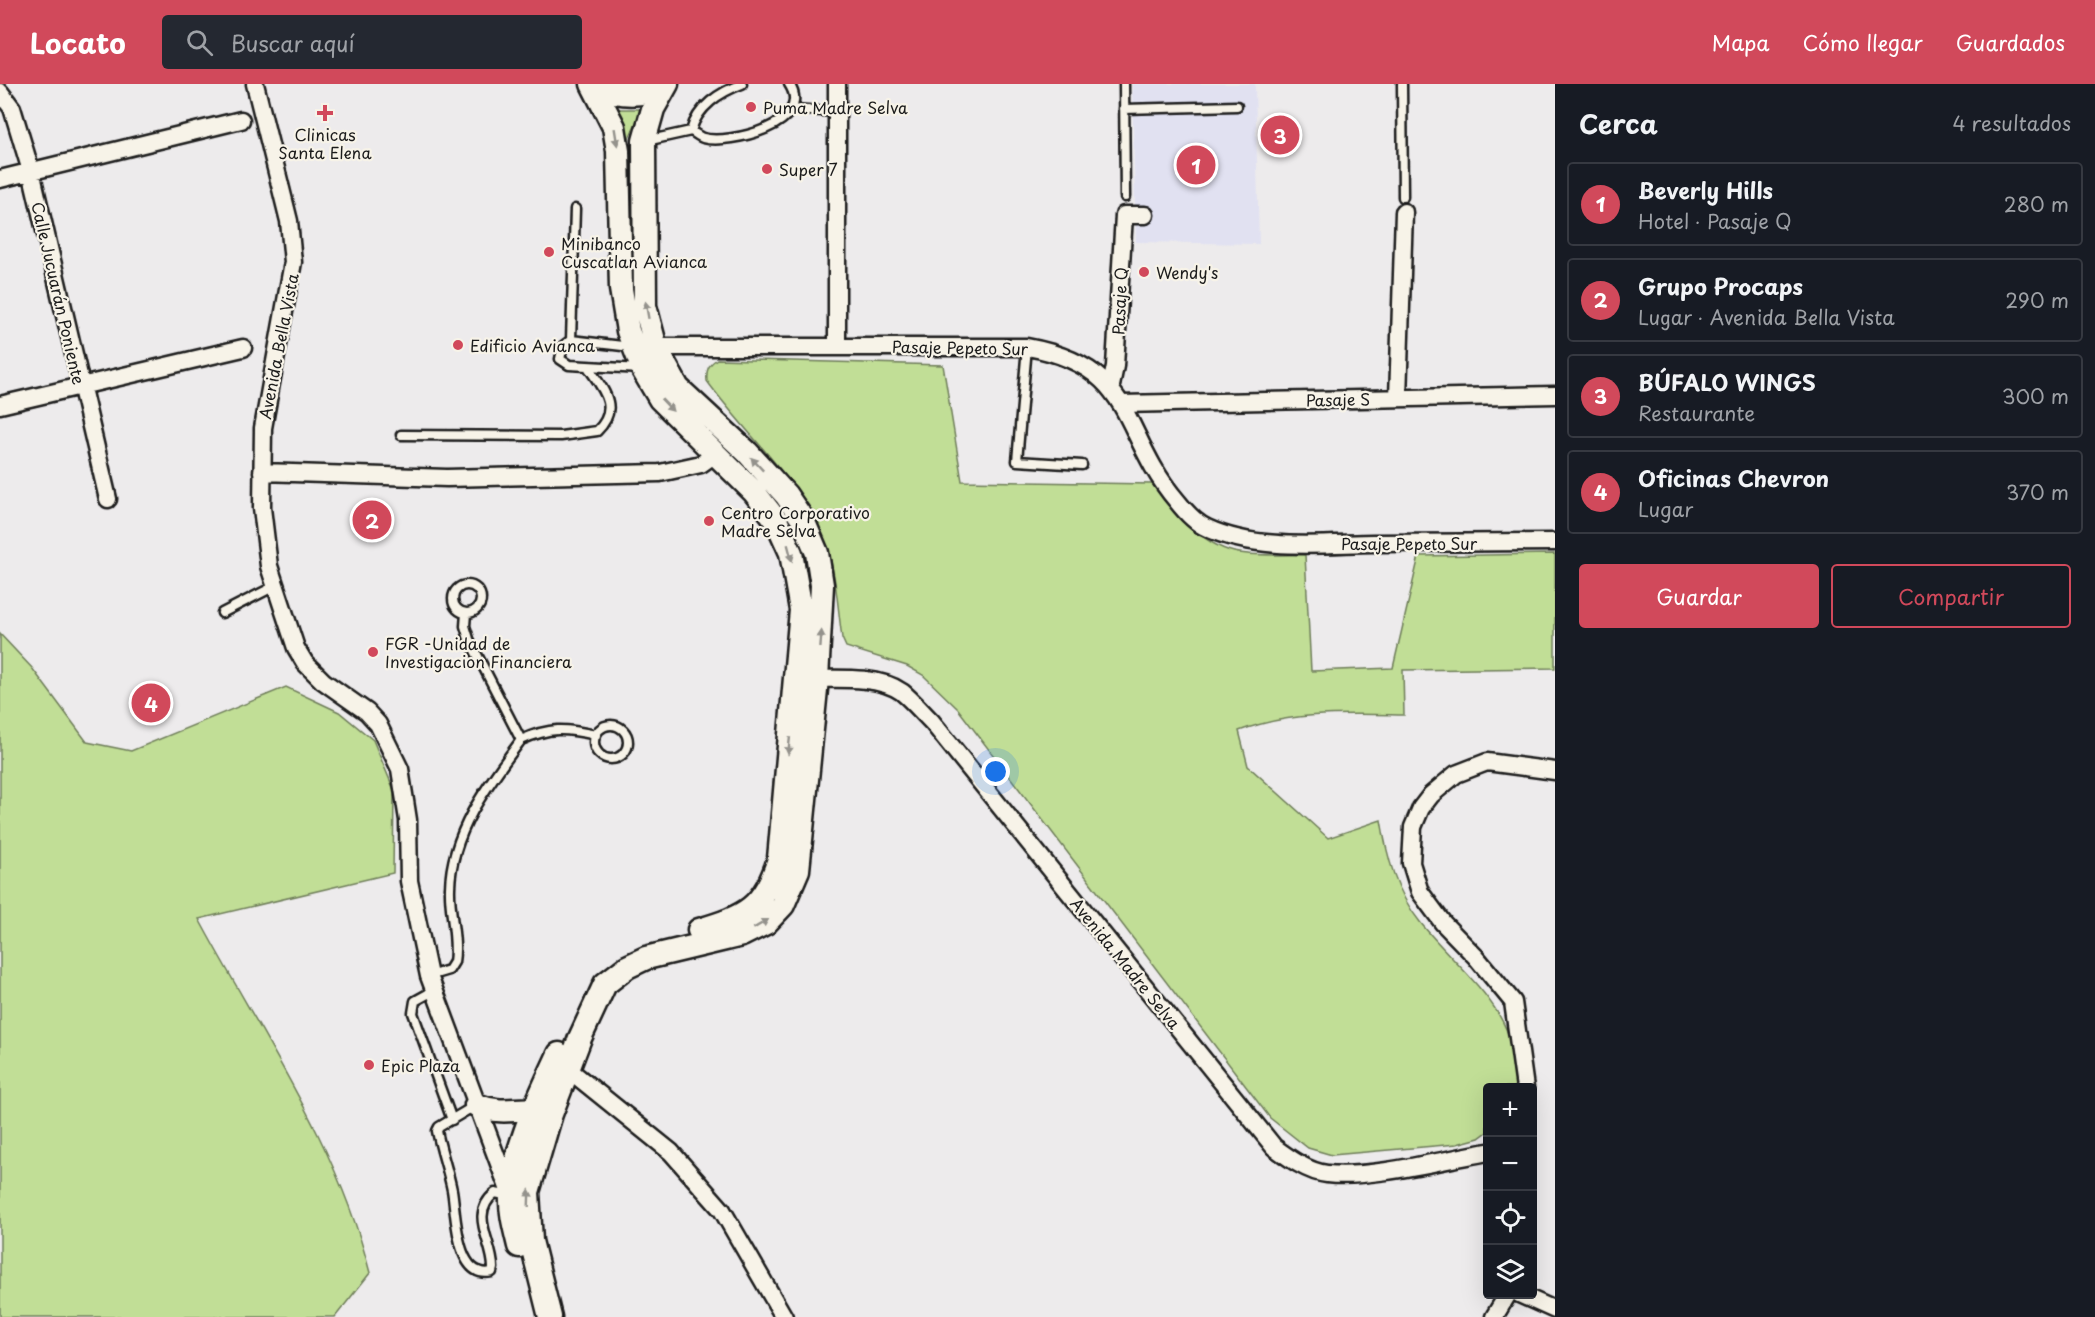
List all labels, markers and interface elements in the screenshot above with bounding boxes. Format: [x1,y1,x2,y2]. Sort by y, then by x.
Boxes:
search box [162,15,582,69]
text: Locato [30,21,126,64]
icon: search [183,26,216,59]
text: Buscar aquí [231,26,355,59]
text: Mapa [1712,26,1770,58]
text: Cómo llegar [1803,26,1923,58]
text: Guardados [1956,26,2065,58]
place label: Puma Madre Selva [763,95,908,119]
marker: Puma Madre Selva [744,100,758,114]
marker: Clinicas Santa Elena [316,104,334,122]
text: Cerca [1579,104,1658,143]
text: 4 resultados [1953,108,2071,138]
pin: 3 [1260,112,1300,158]
place label: Clinicas Santa Elena [278,122,372,164]
one-way arrow [611,128,620,147]
pin: 1 [1176,142,1216,188]
place label: Super 7 [779,157,838,181]
marker: Super 7 [760,162,774,176]
text: Beverly Hills [1638,173,1773,206]
text: 1 [1596,189,1605,219]
text: 280 m [2004,189,2069,219]
street label: Calle Jucuarán Poniente [26,199,92,387]
text: Hotel · Pasaje Q [1638,206,1791,236]
place label: Minibanco Cuscatlan Avianca [561,231,707,273]
marker: Minibanco Cuscatlan Avianca [542,245,556,259]
place label: Wendy's [1156,260,1218,284]
marker: Wendy's [1137,265,1151,279]
street label: Pasaje Q [1105,266,1133,336]
text: Grupo Procaps [1638,269,1803,302]
street label: Avenida Bella Vista [252,271,304,421]
text: 2 [1593,285,1608,315]
text: 290 m [2005,285,2069,315]
one-way arrow [642,300,651,319]
text: Lugar · Avenida Bella Vista [1638,302,1895,332]
place label: Edificio Avianca [470,333,595,357]
street label: Pasaje Pepeto Sur [892,334,1029,360]
marker: Edificio Avianca [451,338,465,352]
text: BÚFALO WINGS [1638,365,1816,398]
text: 3 [1594,381,1607,411]
text: 300 m [2002,381,2069,411]
street label: Pasaje S [1306,386,1370,412]
one-way arrow [659,397,673,411]
text: Restaurante [1638,398,1755,428]
one-way arrow [751,457,765,471]
text: Oficinas Chevron [1638,461,1829,494]
text: 4 [1594,477,1607,507]
text: 370 m [2006,477,2069,507]
text: Lugar [1638,494,1693,524]
pin: 2 [352,498,392,542]
place label: Centro Corporativo Madre Selva [721,500,870,542]
marker: Centro Corporativo Madre Selva [702,514,716,528]
street label: Pasaje Pepeto Sur [1341,531,1478,555]
one-way arrow [786,544,795,562]
button: Guardar [1579,564,1819,628]
button: Compartir [1831,564,2071,628]
one-way arrow [816,630,825,649]
place label: FGR -Unidad de Investigacion Financiera [385,631,572,673]
marker: FGR -Unidad de Investigacion Financiera [366,645,380,659]
pin: 4 [132,680,170,726]
one-way arrow [784,736,794,755]
your location [981,757,1010,786]
street label: Avenida Madre Selva [1065,892,1187,1034]
one-way arrow [753,919,769,930]
place label: Epic Plaza [381,1053,460,1077]
marker: Epic Plaza [362,1058,376,1072]
map controls [1483,1083,1537,1299]
button: + [1483,1083,1537,1137]
button: − [1483,1137,1537,1191]
one-way arrow [524,1188,533,1207]
button: locate [1483,1191,1537,1245]
button: layers [1483,1245,1537,1299]

